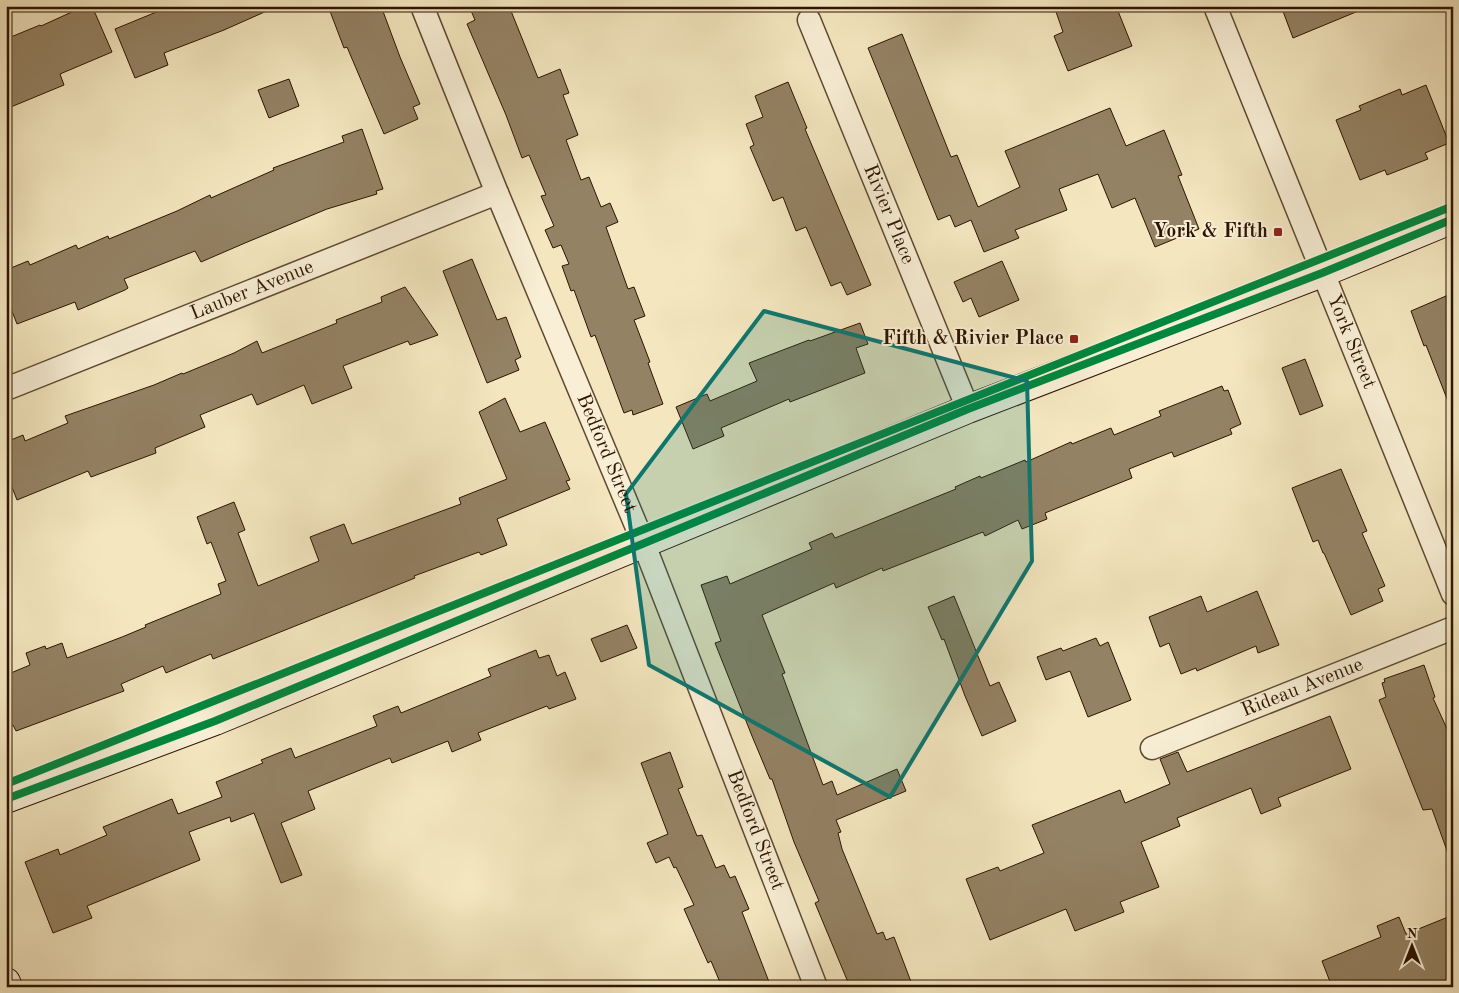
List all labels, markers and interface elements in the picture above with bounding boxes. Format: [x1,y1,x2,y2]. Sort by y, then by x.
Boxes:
street label: Rivier Place [859,162,918,267]
place label: York & Fifth [1153,222,1268,242]
marker: York & Fifth [1272,226,1284,238]
street label: Lauber Avenue [188,257,317,324]
street label: York Street [1323,291,1379,392]
place label: Fifth & Rivier Place [882,329,1064,349]
marker: Fifth & Rivier Place [1068,333,1080,345]
street label: Bedford Street [572,391,640,516]
street label: Rideau Avenue [1239,655,1366,721]
street label: Bedford Street [723,767,787,893]
north arrow [1386,920,1436,970]
text: N [1407,927,1418,941]

